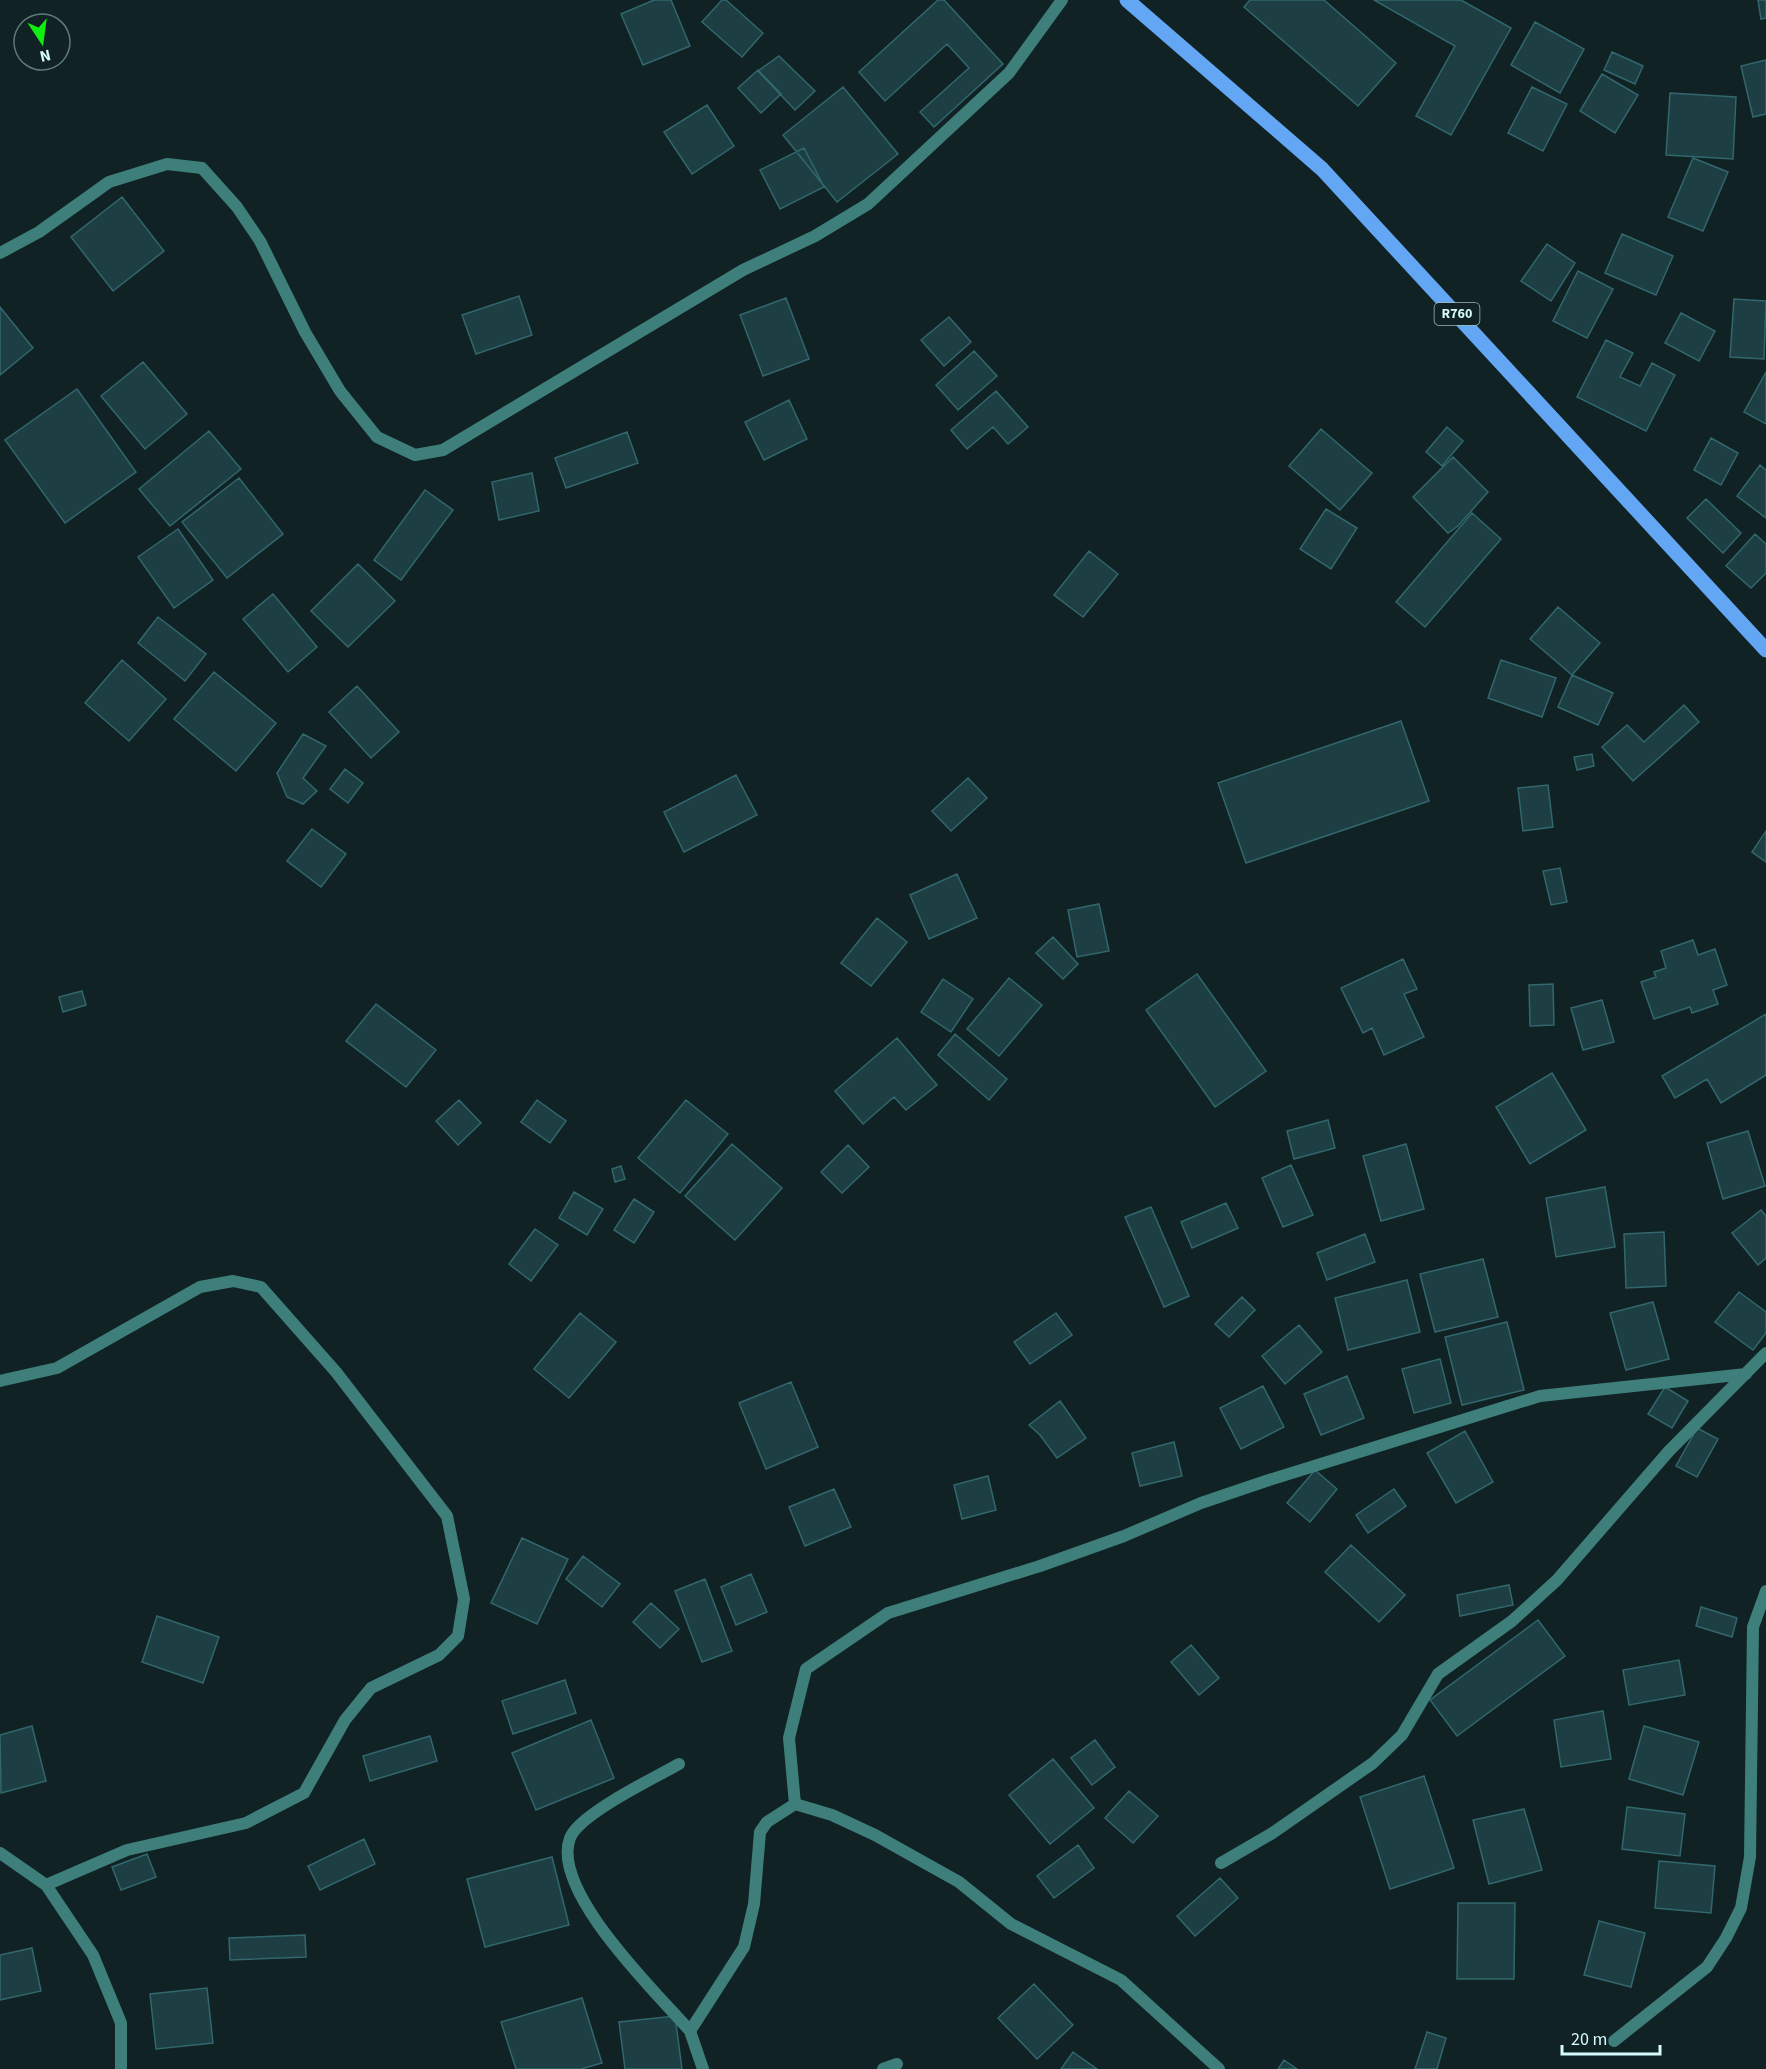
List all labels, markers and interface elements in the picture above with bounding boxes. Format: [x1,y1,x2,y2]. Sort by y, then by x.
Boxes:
north arrow [12,12,72,72]
text: N [37,44,53,68]
road number: R760 [1434,303,1480,325]
scale bar [1562,2018,1660,2056]
text: 20 m [1571,2027,1607,2052]

